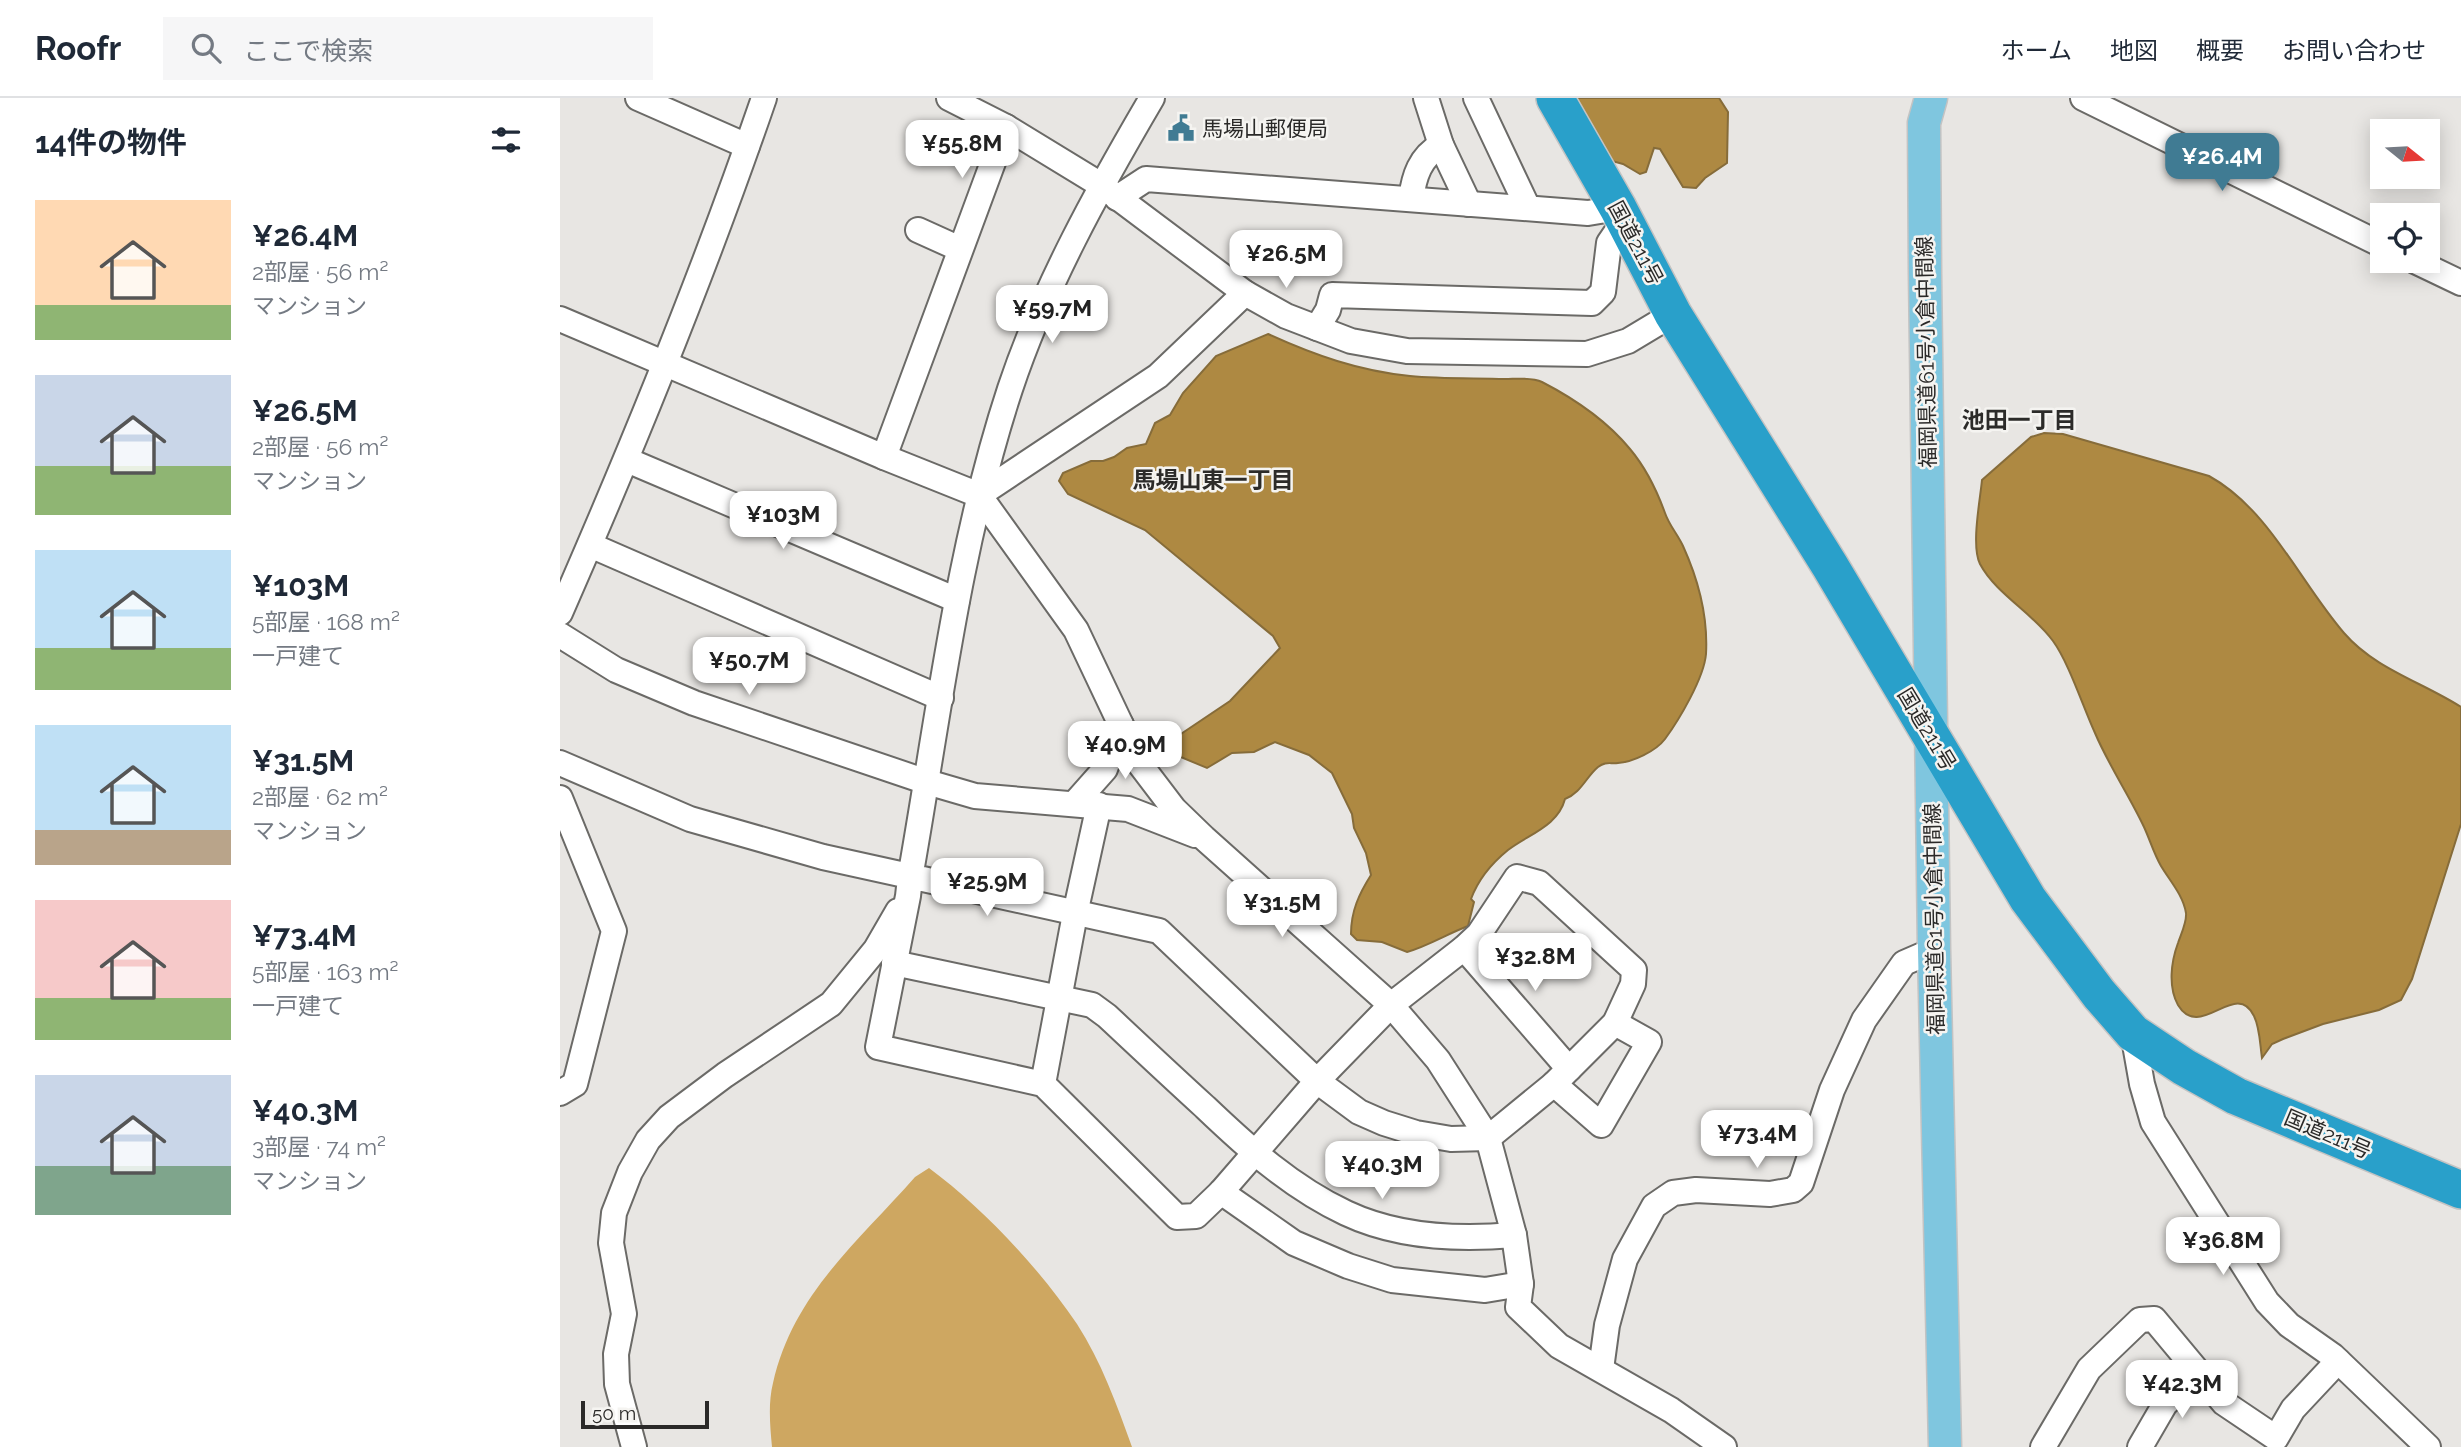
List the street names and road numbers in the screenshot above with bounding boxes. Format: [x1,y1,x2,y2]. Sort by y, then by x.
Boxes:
street label: 国道211号 [1603,197,1669,289]
street label: 福岡県道61号小倉中間線 [1911,236,1941,468]
street label: 国道211号 [1893,683,1961,775]
street label: 福岡県道61号小倉中間線 [1919,803,1949,1035]
street label: 国道211号 [2281,1105,2375,1163]

